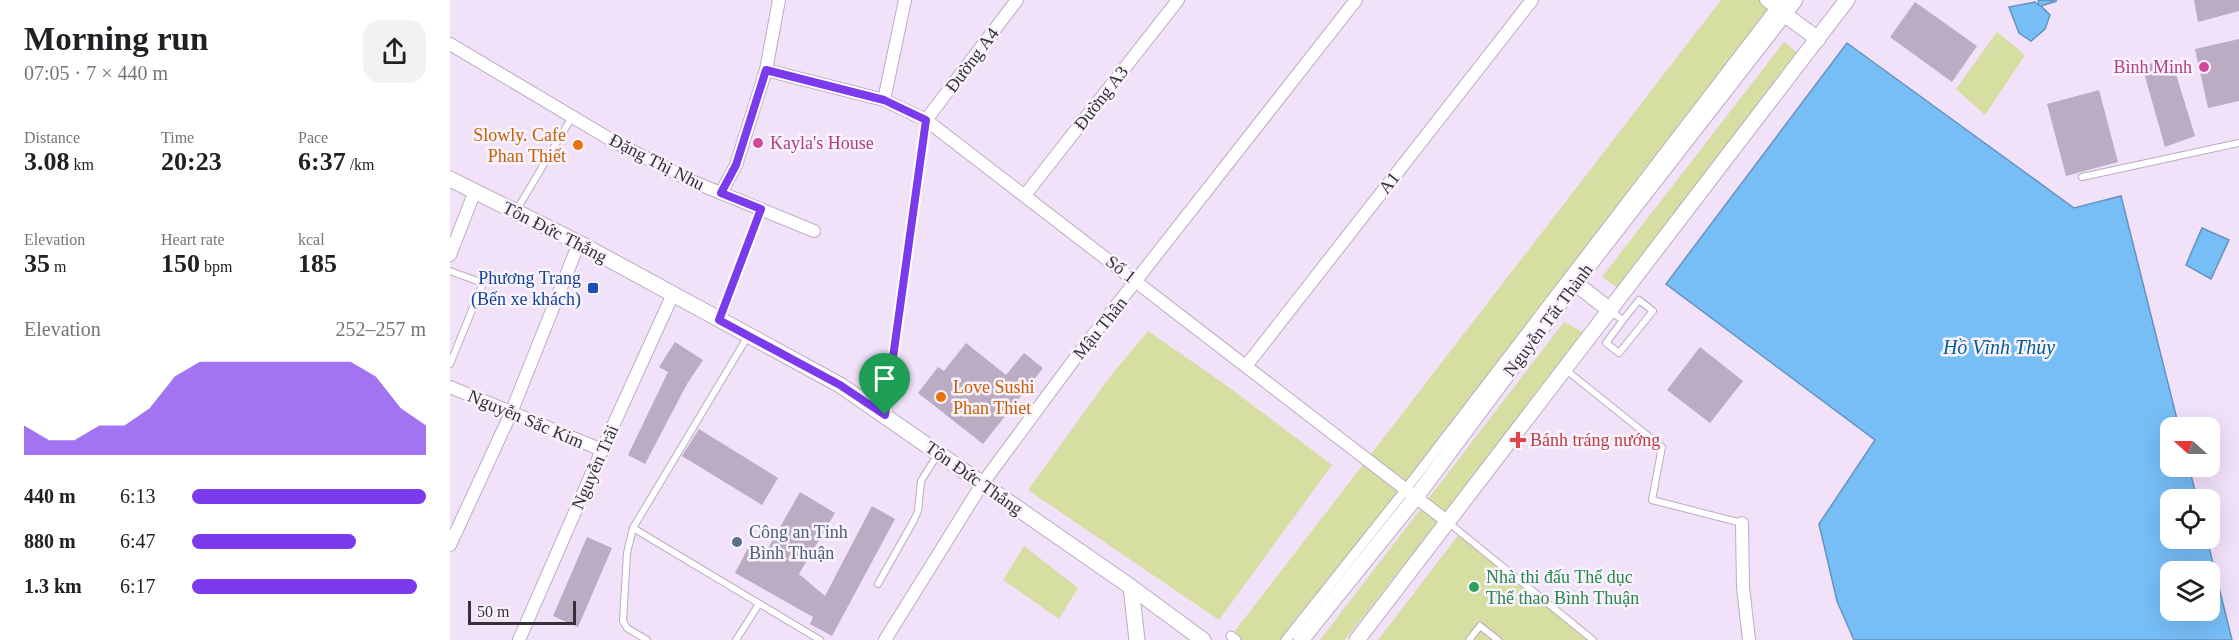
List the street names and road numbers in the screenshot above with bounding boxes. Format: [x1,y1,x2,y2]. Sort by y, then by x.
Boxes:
street label: Đường A4 [941,24,1003,96]
street label: Đường A3 [1070,62,1132,134]
street label: Đặng Thị Nhu [606,130,708,194]
street label: A1 [1374,168,1404,198]
street label: Tôn Đức Thắng [499,197,611,267]
street label: Số 1 [1102,251,1140,287]
street label: Nguyễn Tất Thành [1499,260,1597,380]
street label: Mậu Thân [1069,293,1131,363]
street label: Nguyễn Sắc Kim [465,386,587,452]
street label: Nguyễn Trãi [567,422,623,512]
street label: Tôn Đức Thắng [921,437,1027,519]

